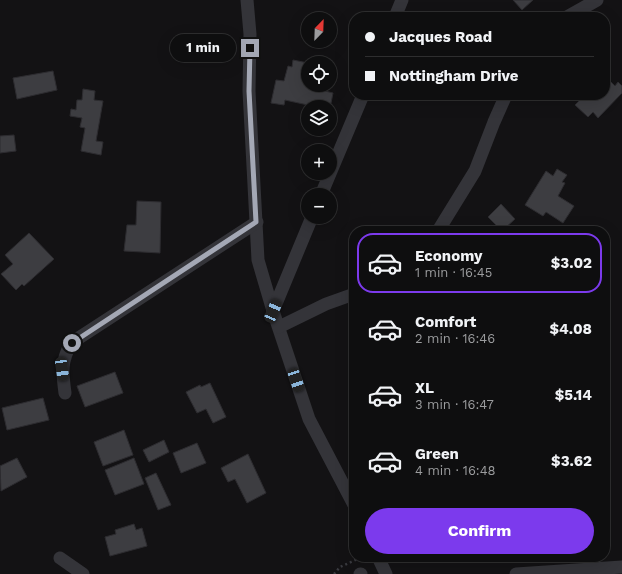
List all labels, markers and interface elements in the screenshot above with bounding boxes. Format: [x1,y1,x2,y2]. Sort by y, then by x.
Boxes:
north arrow [301,12,337,48]
map controls [301,12,337,224]
text: Jacques Road [389,28,492,46]
callout: 1 min [170,34,236,62]
route end [241,39,259,57]
text: 1 min [186,40,220,55]
button: locate [301,56,337,92]
text: Nottingham Drive [389,67,519,85]
button: layers [301,100,337,136]
button: + [301,144,337,180]
button: − [301,188,337,224]
icon: car [367,245,403,281]
text: Economy [415,247,482,265]
text: $3.02 [551,254,592,272]
text: 1 min · 16:45 [415,265,492,280]
car [263,298,283,324]
icon: car [367,311,403,347]
text: Comfort [415,313,476,331]
text: $4.08 [549,320,592,338]
text: 2 min · 16:46 [415,331,495,346]
route start [63,334,81,352]
car [54,356,70,382]
car [286,367,306,393]
icon: car [367,377,403,413]
text: XL [415,379,434,397]
text: $5.14 [555,386,592,404]
text: 3 min · 16:47 [415,397,494,412]
icon: car [367,443,403,479]
text: Green [415,445,459,463]
text: $3.62 [551,452,592,470]
text: 4 min · 16:48 [415,463,496,478]
button: Confirm [365,508,594,554]

